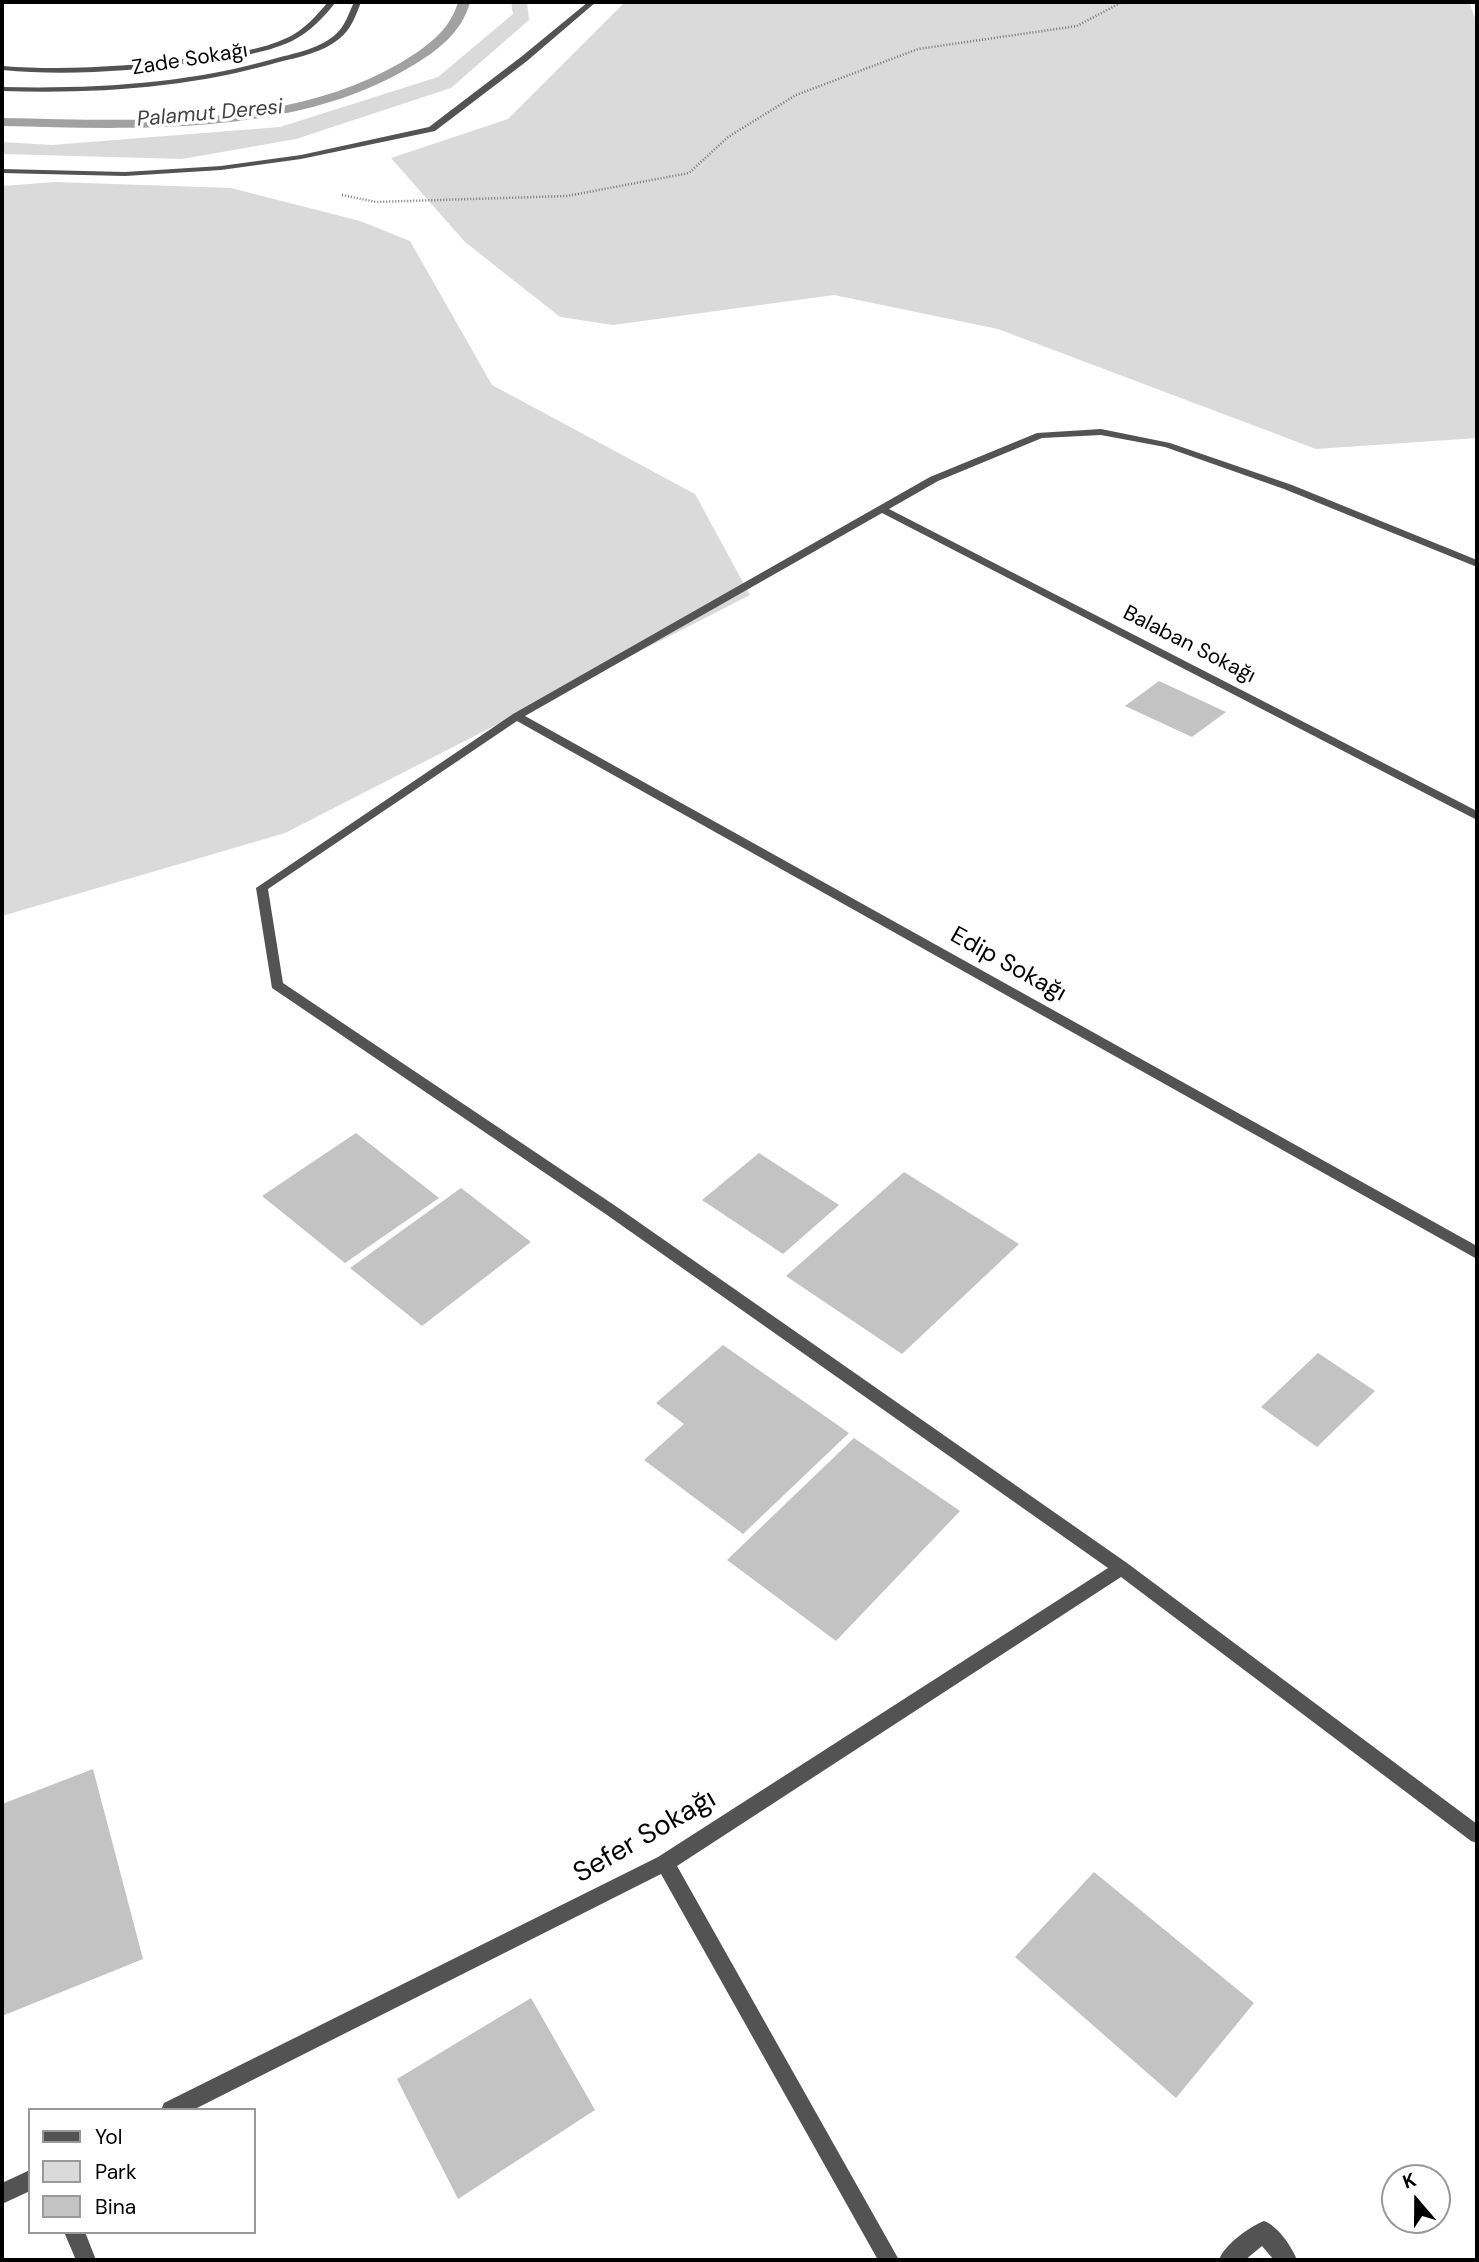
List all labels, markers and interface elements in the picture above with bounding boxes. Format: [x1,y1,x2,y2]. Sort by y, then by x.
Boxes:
street label: Zade Sokağı [131,38,249,82]
water label: Palamut Deresi [136,95,284,133]
street label: Balaban Sokağı [1119,601,1259,689]
street label: Edip Sokağı [945,921,1071,1009]
street label: Sefer Sokağı [568,1783,722,1891]
legend [28,2108,256,2234]
text: Yol [95,2123,123,2151]
text: Park [95,2158,136,2186]
north arrow [1381,2164,1451,2234]
text: K [1399,2167,1419,2195]
text: Bina [95,2193,136,2221]

